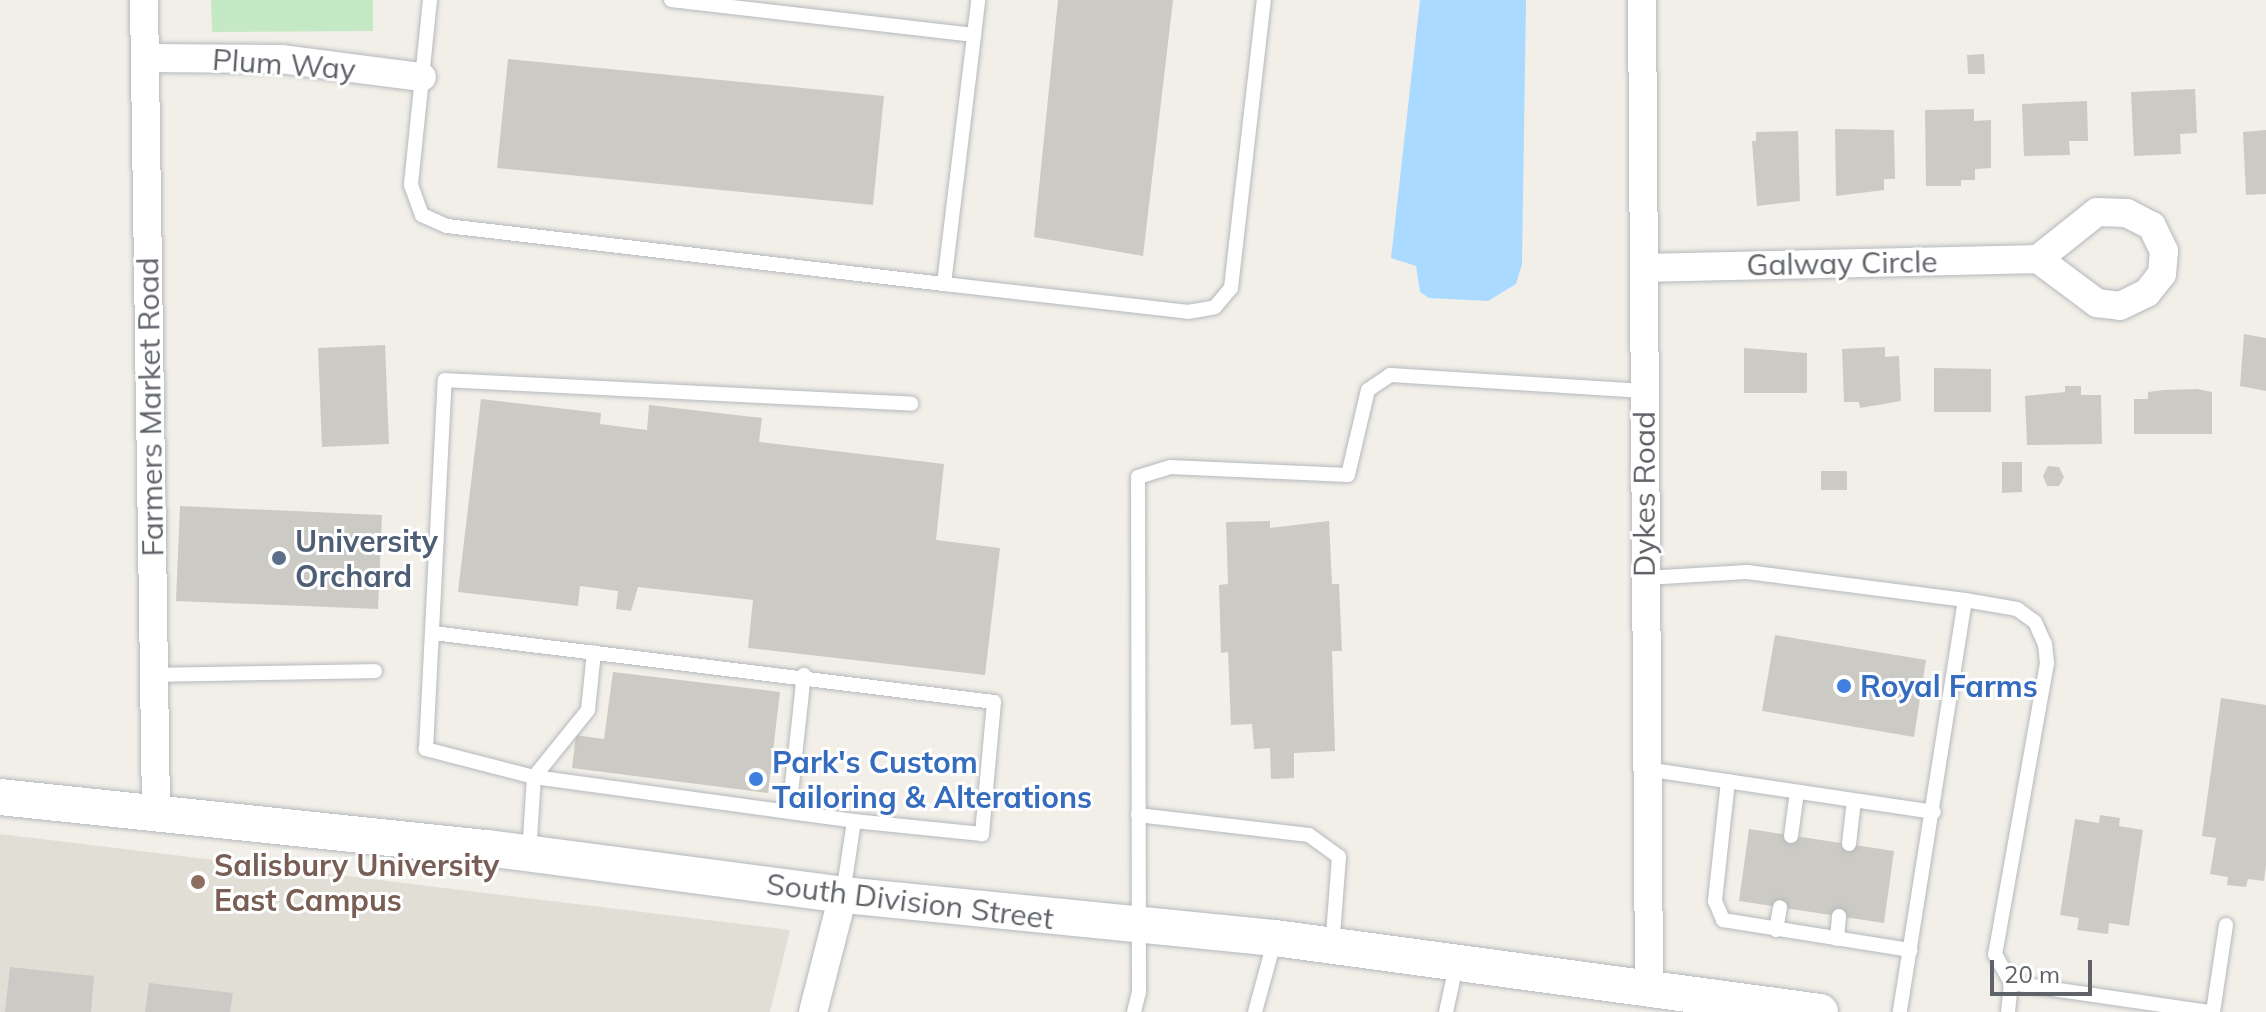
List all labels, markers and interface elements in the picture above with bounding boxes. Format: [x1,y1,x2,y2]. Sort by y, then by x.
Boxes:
street label: Plum Way [211,41,357,87]
street label: Galway Circle [1746,243,1938,283]
street label: Farmers Market Road [129,257,171,557]
street label: Dykes Road [1626,411,1662,577]
place label: University Orchard [295,523,438,594]
marker: University Orchard [270,549,288,567]
place label: Royal Farms [1860,668,2038,704]
marker: Royal Farms [1835,677,1853,695]
place label: Park's Custom Tailoring & Alterations [772,744,1092,814]
marker: Park's Custom Tailoring & Alterations [747,770,765,788]
place label: Salisbury University East Campus [214,847,499,918]
street label: South Division Street [764,866,1056,936]
marker: Salisbury University East Campus [189,873,207,891]
scale bar [1994,944,2096,994]
text: 20 m [2004,959,2060,989]

